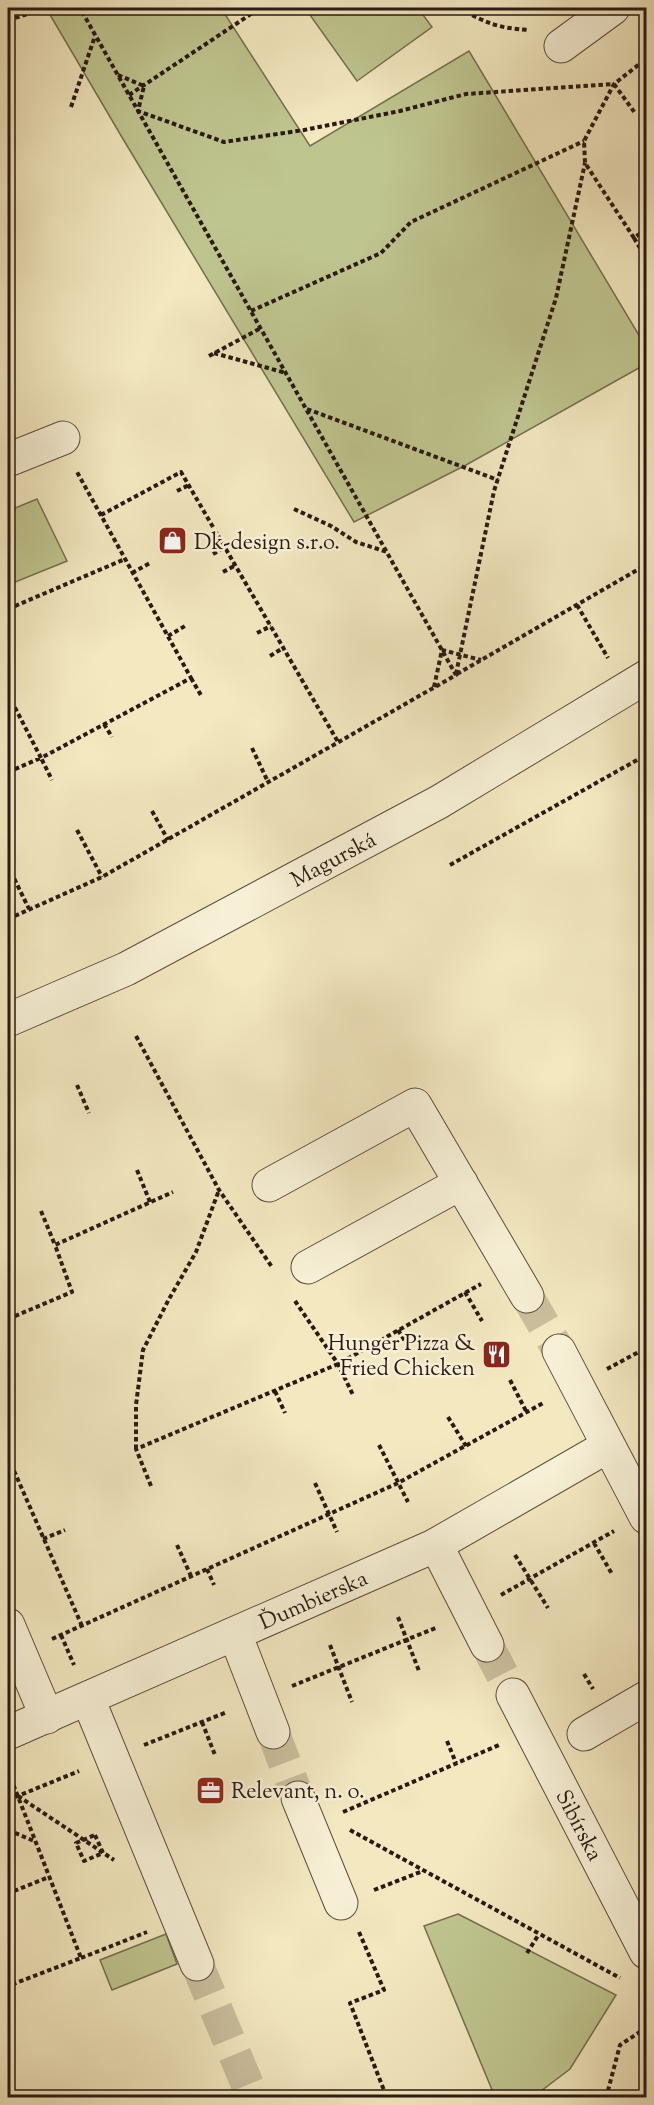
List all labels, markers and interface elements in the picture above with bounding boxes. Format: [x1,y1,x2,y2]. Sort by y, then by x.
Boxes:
shop icon: Dk-design s.r.o. [157,525,189,557]
place label: Dk-design s.r.o. [194,528,340,560]
street label: Magurská [286,825,383,897]
place label: Hunger Pizza & Fried Chicken [328,1329,475,1386]
restaurant icon: Hunger Pizza & Fried Chicken [480,1339,512,1371]
street label: Ďumbierska [255,1564,373,1640]
office icon: Relevant, n. o. [194,1774,226,1806]
place label: Relevant, n. o. [231,1777,365,1809]
street label: Sibírska [546,1785,609,1867]

